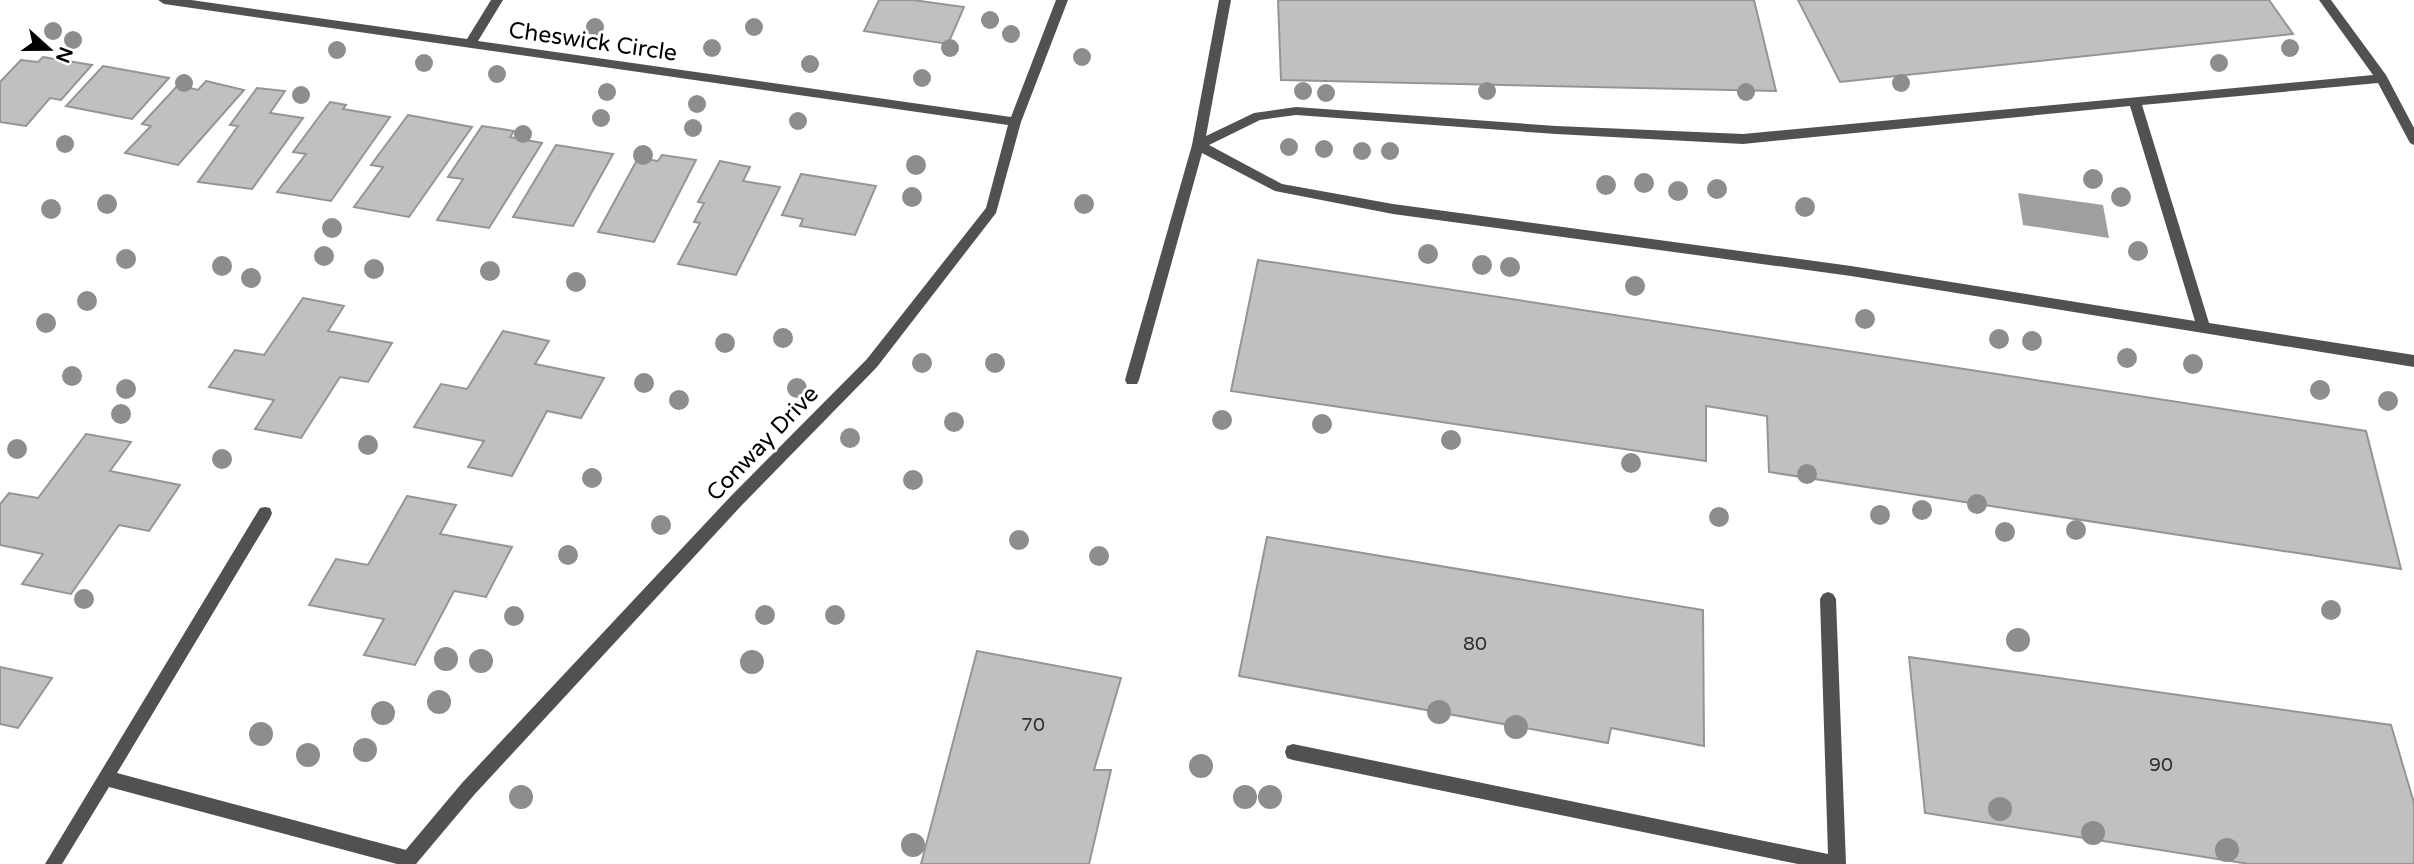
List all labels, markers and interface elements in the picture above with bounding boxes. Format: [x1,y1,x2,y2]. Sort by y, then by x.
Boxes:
north arrow [14,14,84,84]
street label: Cheswick Circle [507,16,679,68]
text: N [51,44,77,66]
street label: Conway Drive [701,380,825,507]
house number: 80 [1463,633,1487,655]
house number: 70 [1021,714,1045,736]
house number: 90 [2149,754,2173,776]

